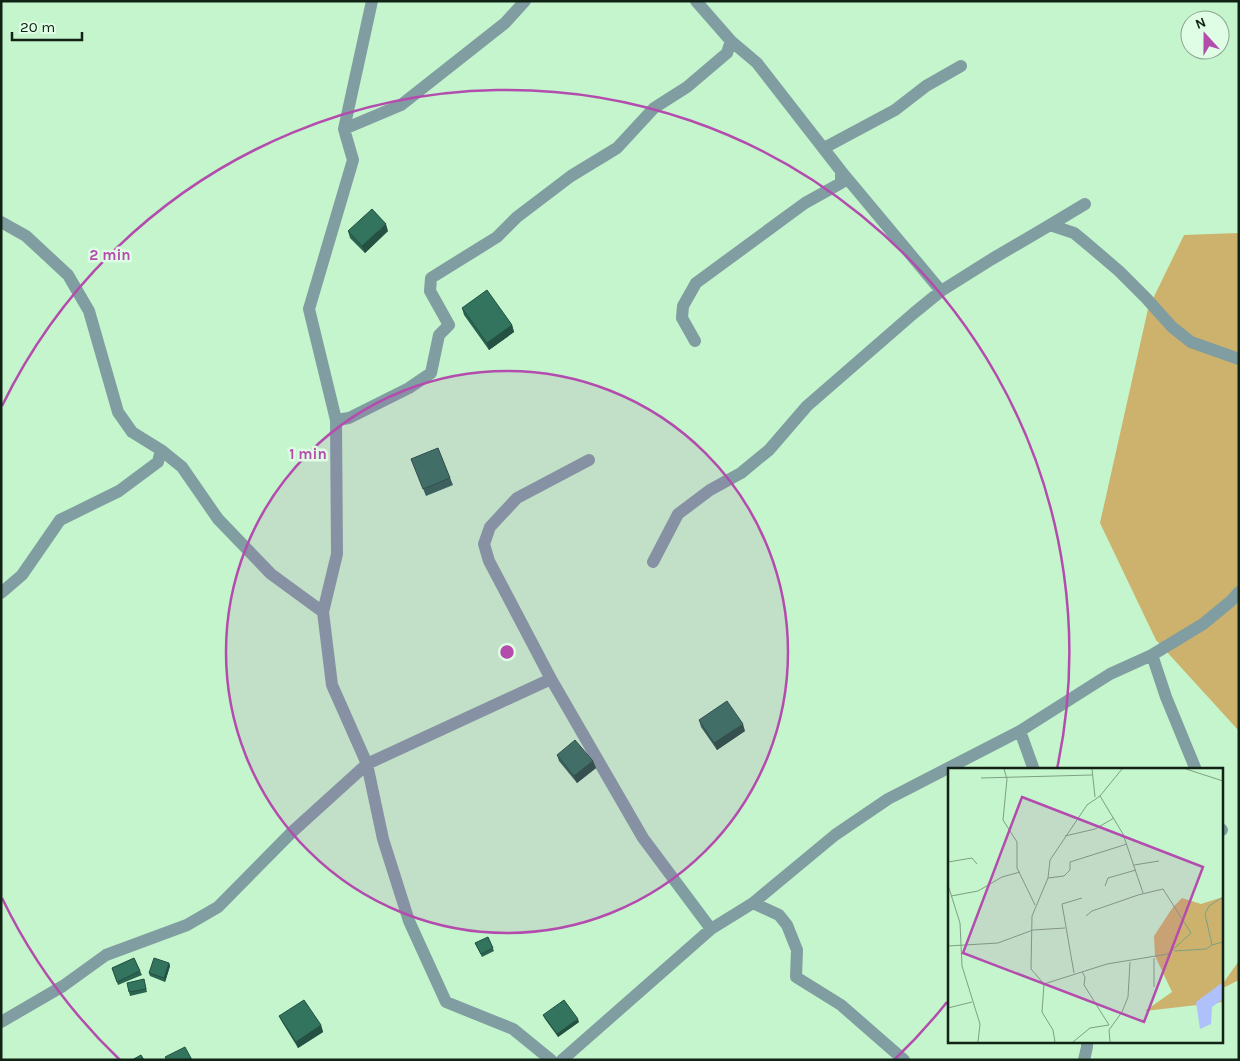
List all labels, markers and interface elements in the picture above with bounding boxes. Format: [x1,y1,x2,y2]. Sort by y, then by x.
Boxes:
scale bar [12,10,82,42]
north arrow [1180,10,1230,60]
text: N [1193,14,1208,33]
text: 20 m [20,18,55,36]
text: 2 min [89,246,131,264]
text: 1 min [289,445,327,463]
centre of rings [498,643,516,661]
inset map [948,768,1222,1044]

